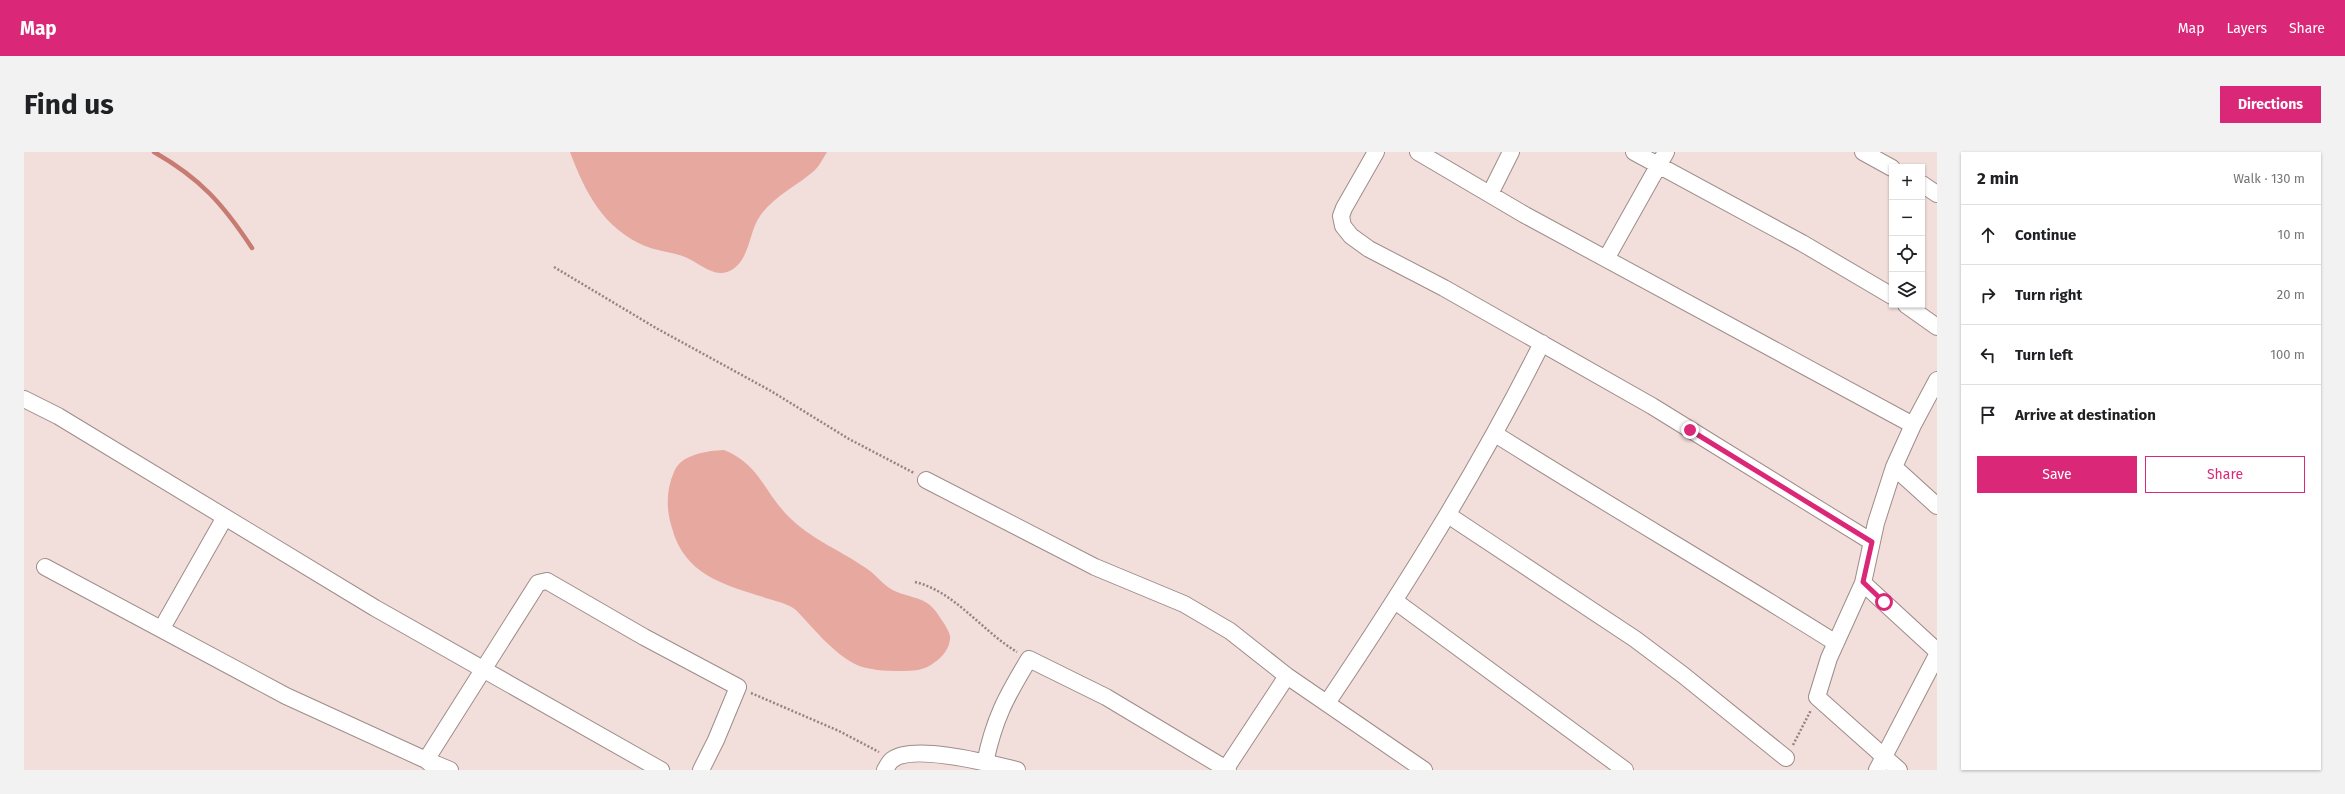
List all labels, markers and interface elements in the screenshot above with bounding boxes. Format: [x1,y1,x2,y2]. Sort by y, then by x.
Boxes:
text: Map [20,17,57,40]
text: Map [2178,20,2204,37]
text: Layers [2226,20,2267,37]
text: Share [2289,20,2325,37]
button: Directions [2220,86,2321,123]
text: Find us [24,88,114,121]
map controls [1889,164,1925,308]
button: + [1889,164,1925,200]
text: 2 min [1977,168,2019,189]
text: Walk · 130 m [2233,171,2305,186]
button: − [1889,200,1925,236]
icon: ahead [1977,224,1999,246]
text: Continue [2015,226,2076,244]
text: 10 m [2278,227,2305,242]
button: locate [1889,236,1925,272]
button: layers [1889,272,1925,308]
icon: right [1977,284,1999,306]
text: Turn right [2015,286,2082,304]
text: 20 m [2277,287,2305,302]
icon: left [1977,344,1999,366]
text: Turn left [2015,346,2073,364]
text: 100 m [2270,347,2305,362]
icon: arrive [1977,404,1999,426]
text: Arrive at destination [2015,406,2156,424]
route end [1681,421,1699,439]
button: Save [1977,456,2137,493]
button: Share [2145,456,2305,493]
route start [1875,593,1893,611]

